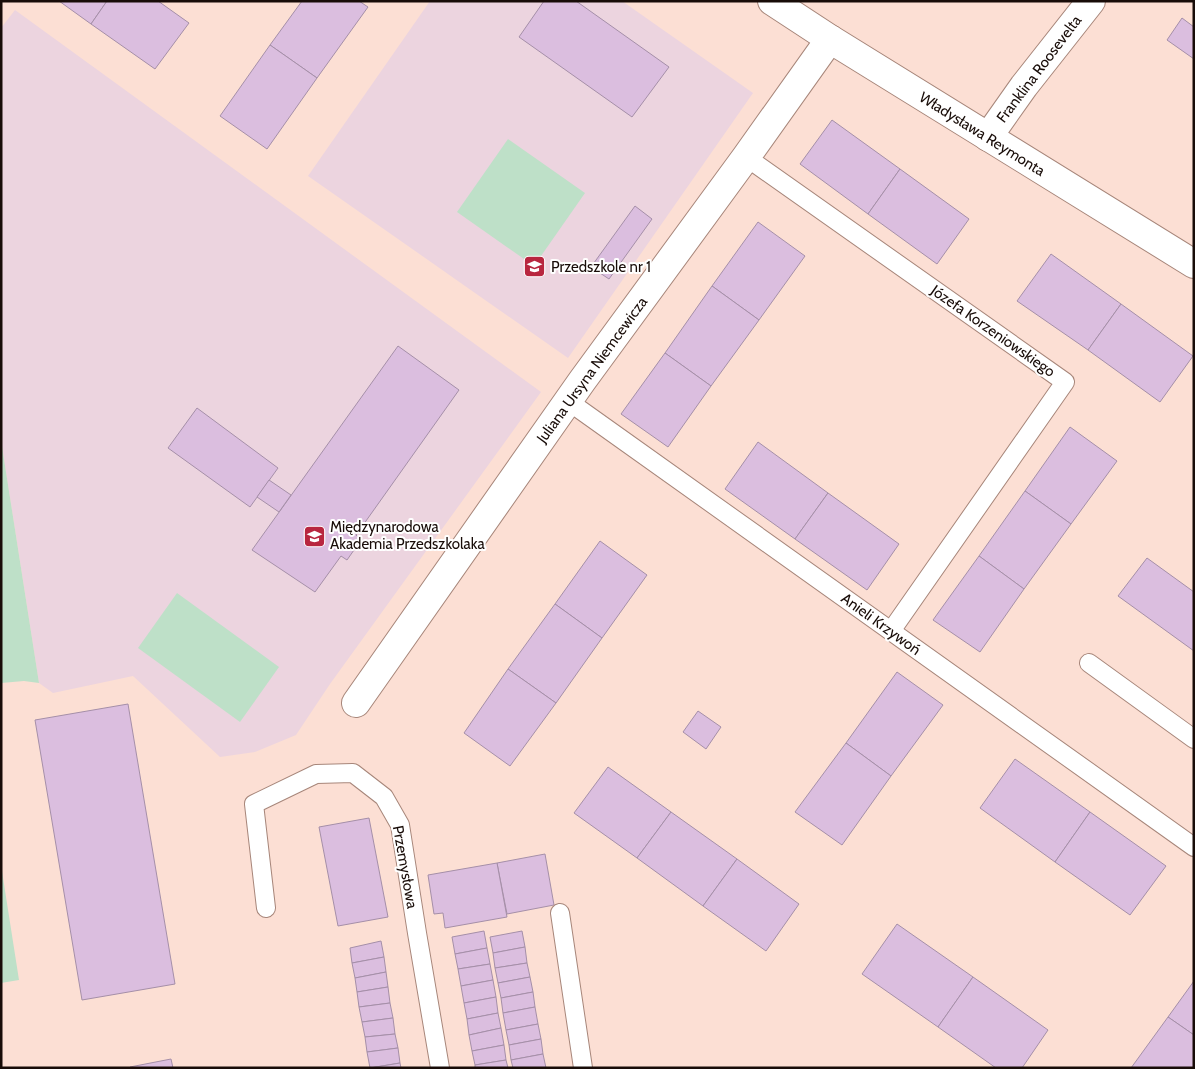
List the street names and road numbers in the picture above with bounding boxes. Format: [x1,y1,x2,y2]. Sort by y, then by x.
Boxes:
street label: Franklina Roosevelta [993,11,1086,126]
street label: Władysława Reymonta [916,88,1049,180]
street label: Józefa Korzeniowskiego [927,281,1059,381]
street label: Juliana Ursyna Niemcewicza [532,293,652,447]
street label: Anieli Krzywoń [838,589,924,659]
street label: Przemysłowa [389,824,421,911]

